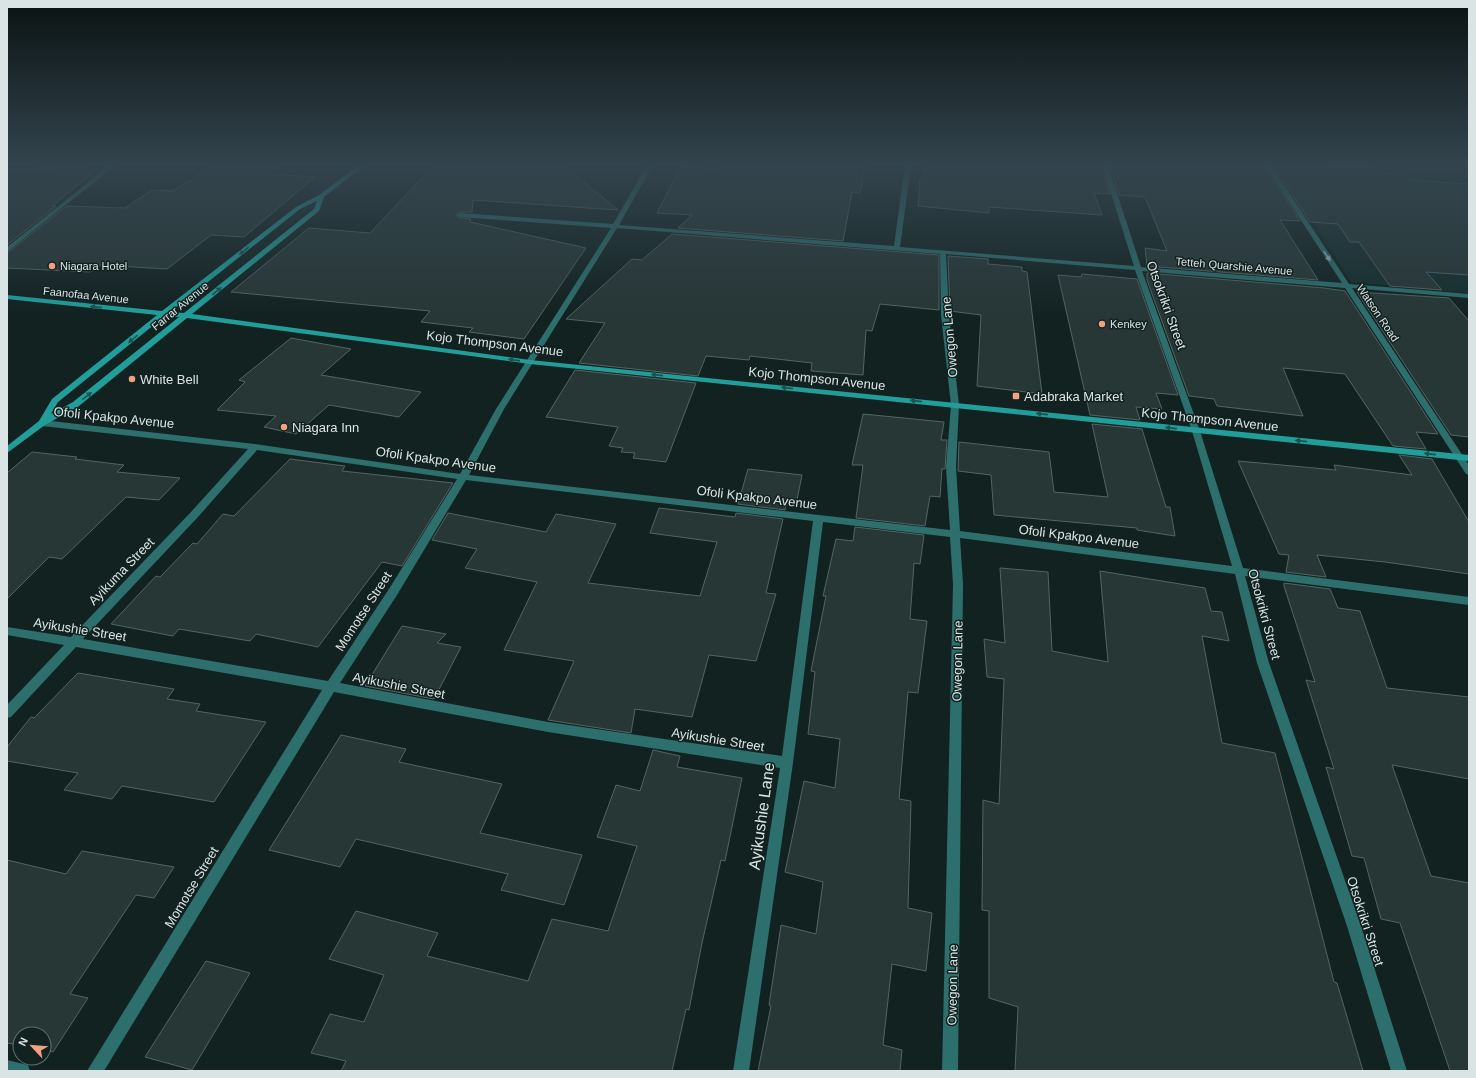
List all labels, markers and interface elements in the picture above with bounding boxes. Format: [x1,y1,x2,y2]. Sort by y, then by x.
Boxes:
one-way arrow [239,247,249,256]
one-way arrow [1324,250,1331,262]
street label: Tetteh Quarshie Avenue [1175,255,1293,277]
street label: Otsokrikri Street [1144,259,1190,352]
place label: Niagara Hotel [60,260,127,272]
marker: Niagara Hotel [47,261,57,271]
street label: Farrar Avenue [149,279,211,333]
street label: Watson Road [1355,282,1401,344]
street label: Faanofaa Avenue [43,285,129,305]
one-way arrow [212,287,223,296]
street label: Owegon Lane [938,296,960,378]
one-way arrow [90,304,102,310]
place label: Kenkey [1110,318,1147,330]
marker: Kenkey [1097,319,1107,329]
street label: Kojo Thompson Avenue [426,328,564,359]
one-way arrow [128,334,138,343]
one-way arrow [508,357,520,363]
street label: Kojo Thompson Avenue [748,364,886,393]
one-way arrow [651,371,663,378]
place label: White Bell [140,372,199,387]
marker: White Bell [127,374,137,384]
one-way arrow [781,385,793,391]
place label: Adabraka Market [1024,389,1123,404]
one-way arrow [81,391,92,400]
marker: Adabraka Market [1011,391,1021,401]
one-way arrow [910,398,922,404]
street label: Ofoli Kpakpo Avenue [53,404,175,431]
street label: Kojo Thompson Avenue [1141,405,1279,434]
one-way arrow [1036,411,1048,418]
place label: Niagara Inn [292,420,359,435]
marker: Niagara Inn [279,422,289,432]
one-way arrow [1165,425,1178,432]
one-way arrow [1295,438,1307,445]
street label: Ofoli Kpakpo Avenue [375,444,497,475]
one-way arrow [1424,451,1436,457]
street label: Ofoli Kpakpo Avenue [696,483,818,512]
street label: Ofoli Kpakpo Avenue [1018,522,1140,551]
street label: Ayikuma Street [85,534,158,608]
street label: Otsokrikri Street [1245,567,1284,661]
street label: Momotse Street [332,568,395,654]
street label: Ayikushie Street [32,615,128,644]
street label: Owegon Lane [949,620,966,702]
street label: Ayikushie Street [351,669,447,702]
street label: Ayikushie Street [670,725,766,754]
street label: Ayikushie Lane [746,761,777,871]
street label: Momotse Street [161,844,222,930]
street label: Otsokrikri Street [1344,875,1387,968]
street label: Owegon Lane [944,944,961,1026]
north arrow [12,1026,52,1066]
text: N [16,1035,30,1048]

